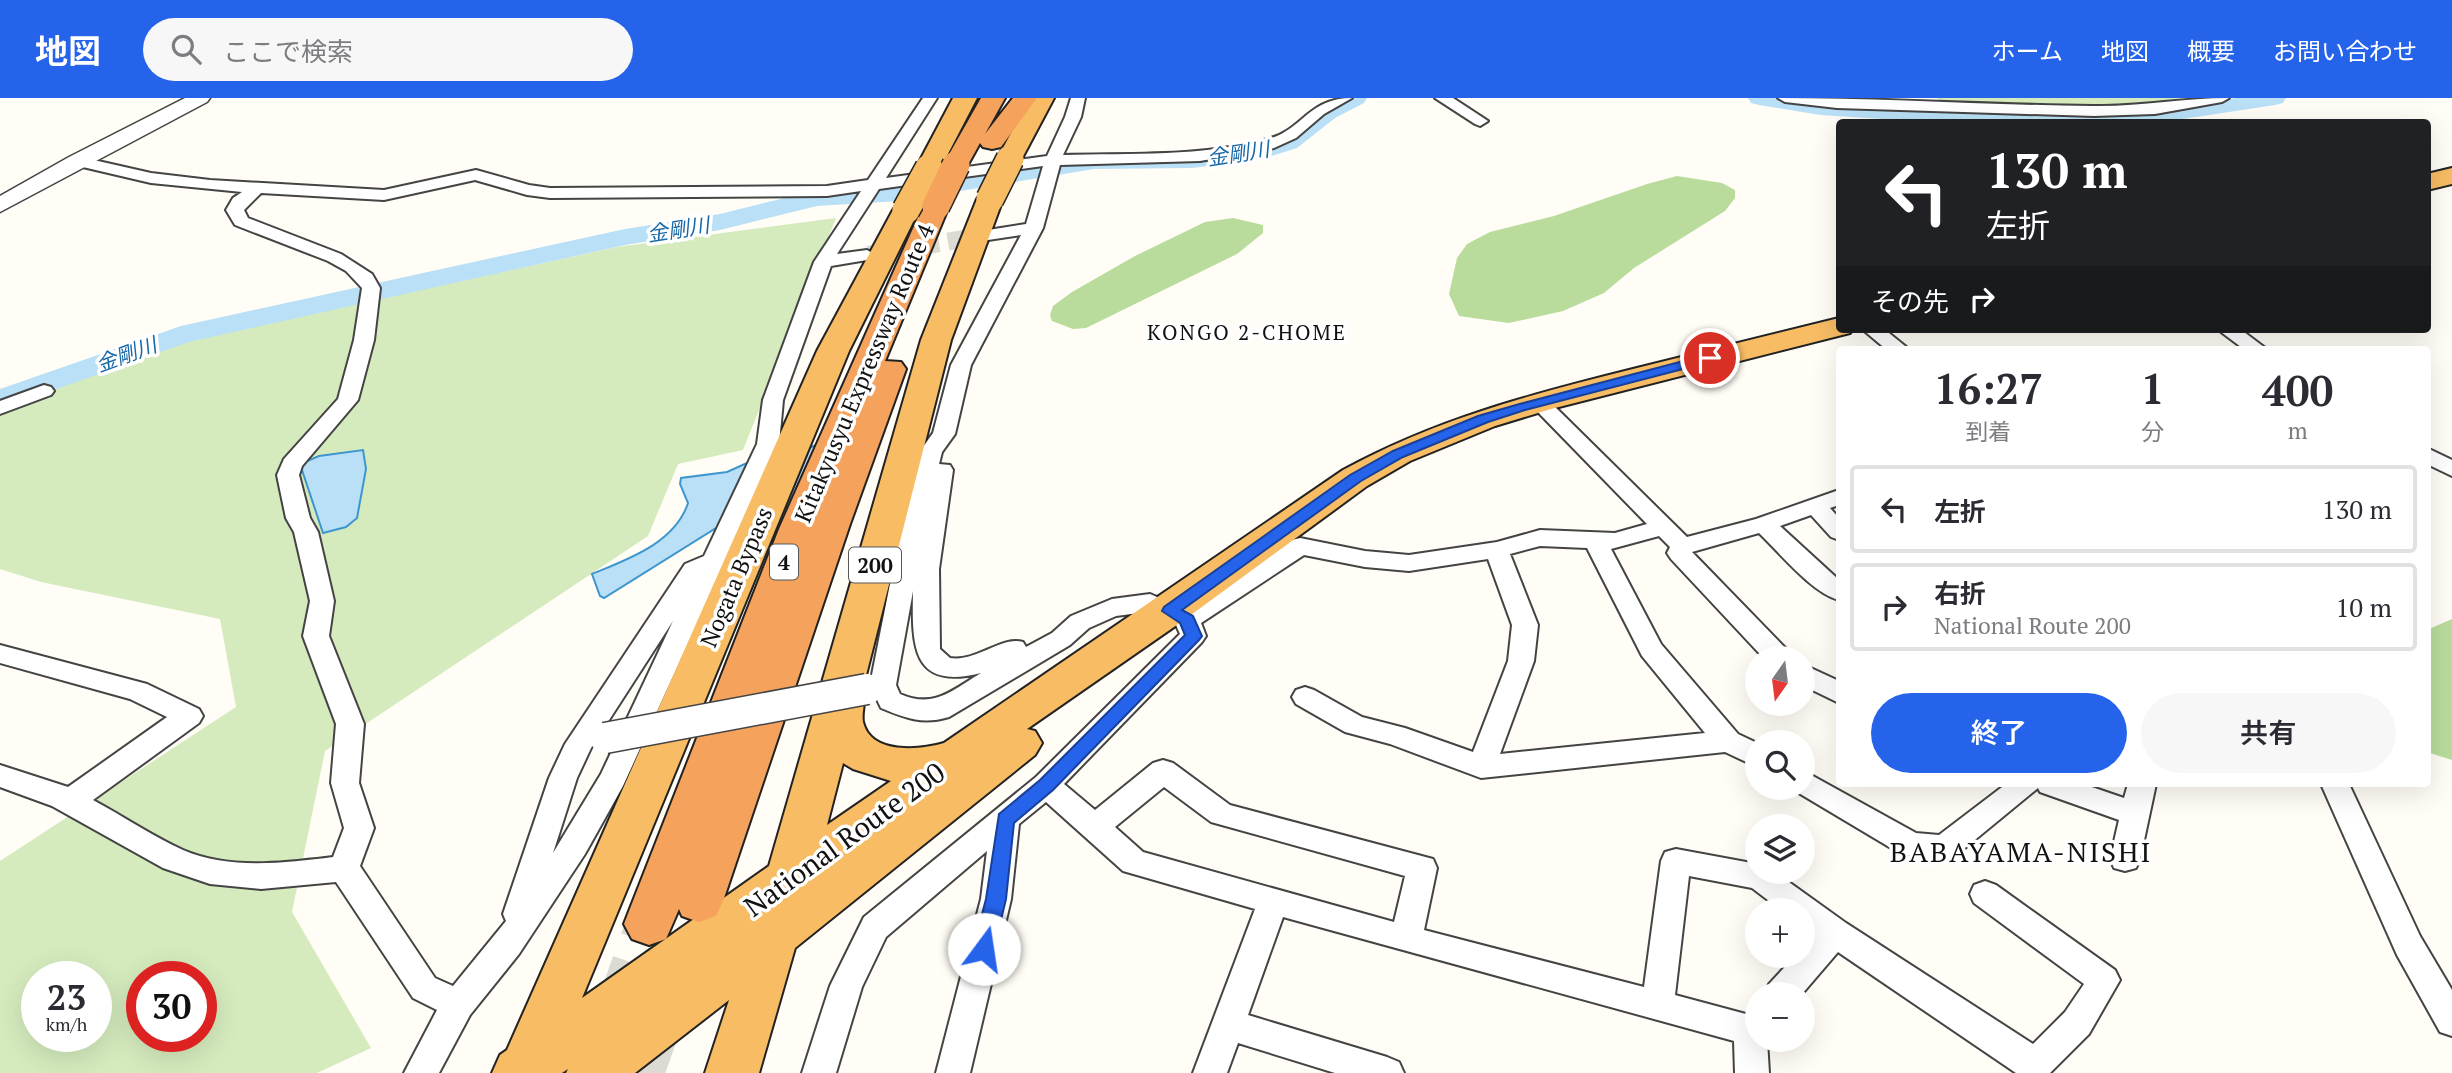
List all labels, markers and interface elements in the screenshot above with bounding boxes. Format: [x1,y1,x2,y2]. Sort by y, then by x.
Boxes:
search box [143,18,633,81]
text: 地図 [35,29,101,72]
icon: search [167,30,205,68]
text: ここで検索 [223,34,353,68]
text: ホーム [1992,35,2063,67]
text: 地図 [2101,35,2149,67]
text: 概要 [2187,35,2235,67]
text: お問い合わせ [2273,35,2417,67]
water label: 金剛川 [1205,134,1273,172]
text: 130 m [1986,137,2128,202]
icon: left [1871,147,1962,238]
text: 左折 [1986,204,2050,246]
water label: 金剛川 [645,210,713,248]
street label: Kitakyusyu Expressway Route 4 [787,218,941,527]
icon: right [1963,280,2001,318]
text: その先 [1871,284,1949,318]
district label: KONGO 2-CHOME [1147,318,1347,346]
pin [1680,328,1740,388]
water label: 金剛川 [92,329,162,378]
icon: arrive [1691,339,1729,377]
text: 16:27 [1934,360,2043,416]
text: 1 [2141,360,2164,416]
text: 400 [2262,362,2333,418]
text: m [2288,415,2308,446]
text: 到着 [1965,416,2011,447]
text: 分 [2141,416,2164,447]
icon: left [1875,490,1913,528]
text: 130 m [2322,492,2392,526]
text: 左折 [1934,494,1986,528]
street label: Nogata Bypass [693,502,779,652]
road number: 4 [770,545,798,580]
road number: 200 [849,547,901,582]
text: 右折 [1934,576,1986,610]
icon: right [1875,588,1913,626]
text: 10 m [2336,590,2392,624]
text: National Route 200 [1934,610,2131,641]
north arrow [1745,646,1815,716]
map controls [1745,646,1815,1052]
button: 終了 [1871,693,2127,773]
button: 共有 [2141,693,2396,773]
button: search [1745,730,1815,800]
street label: National Route 200 [736,754,952,924]
button: layers [1745,814,1815,884]
district label: BABAYAMA-NISHI [1890,833,2152,870]
button: + [1745,898,1815,968]
position arrow [947,912,1021,986]
speed limit sign: 30 [126,961,217,1052]
text: 23 [47,974,86,1020]
button: − [1745,982,1815,1052]
text: km/h [46,1012,87,1036]

